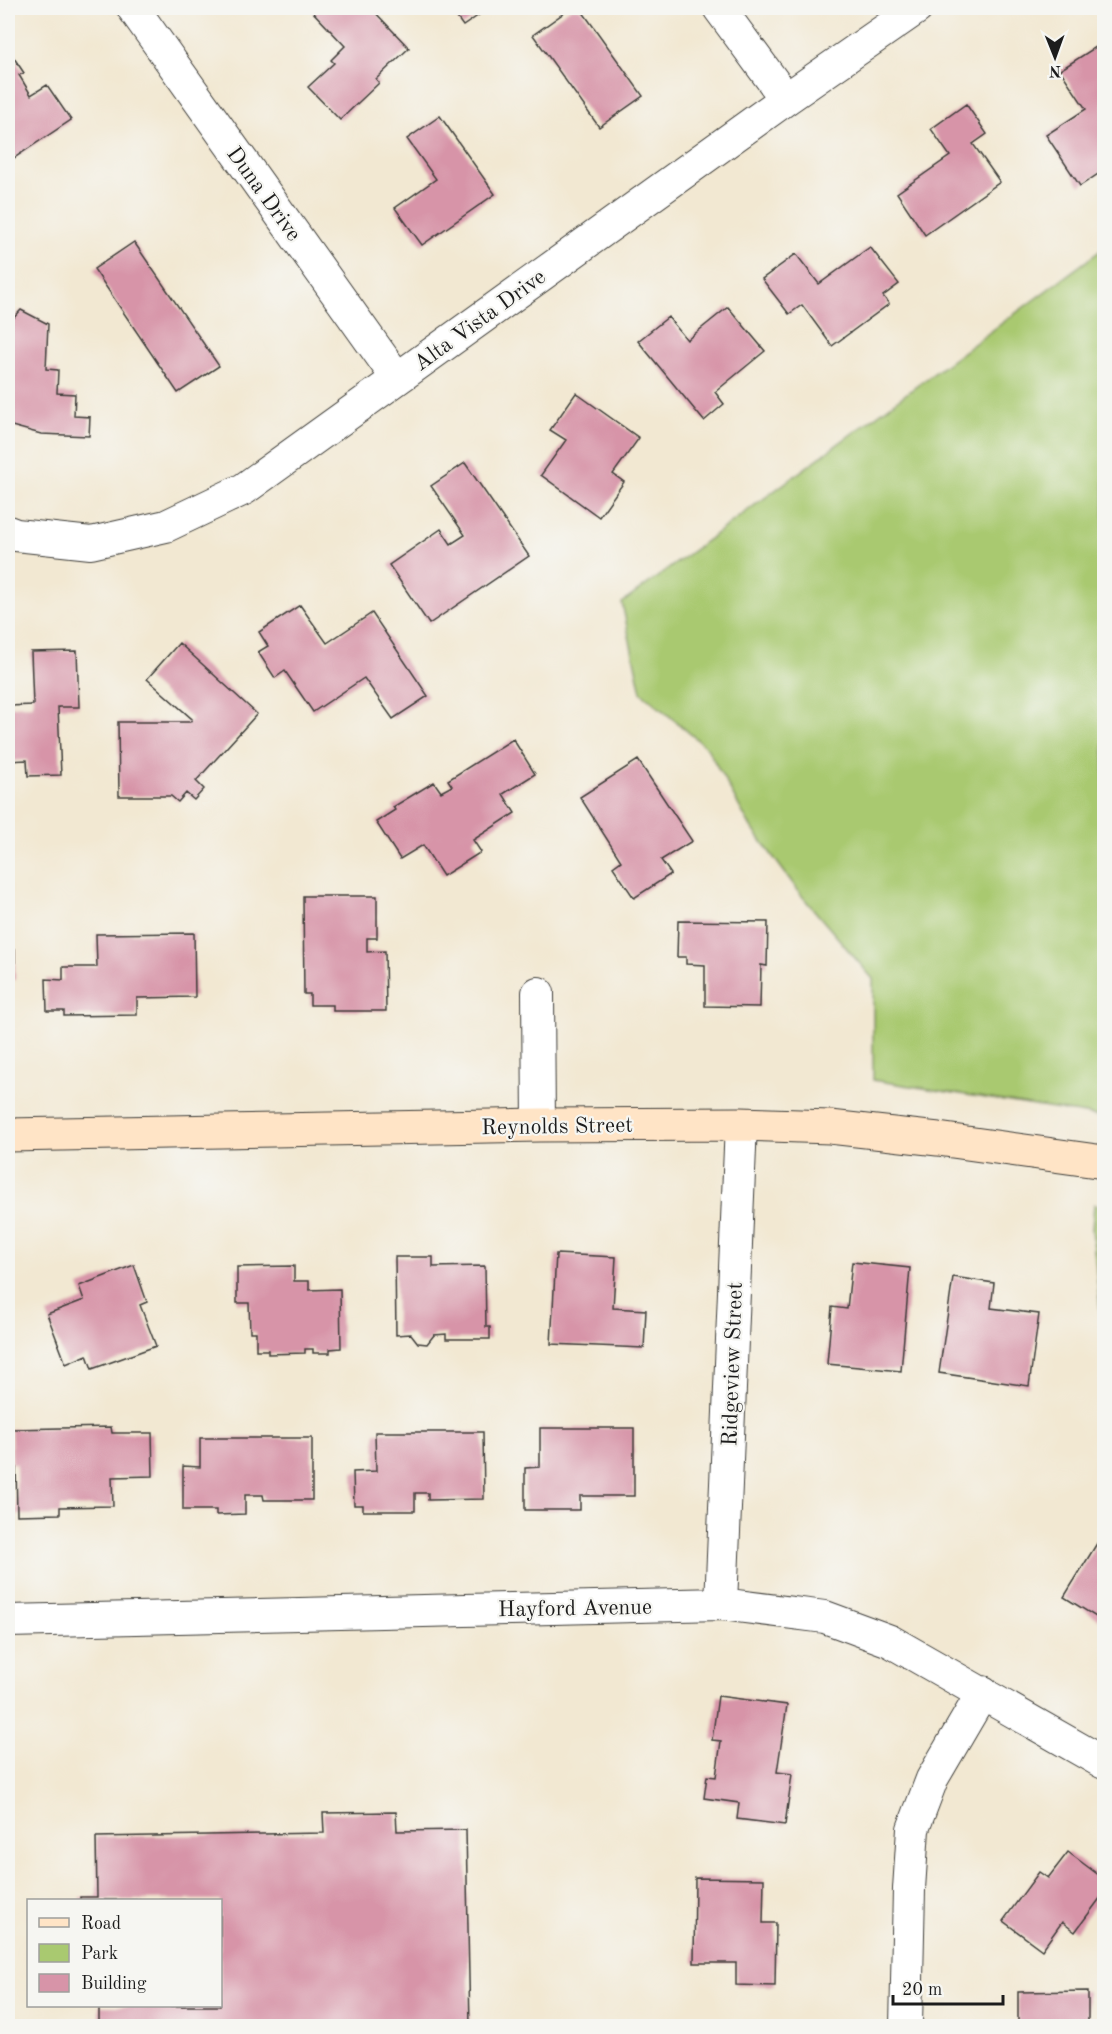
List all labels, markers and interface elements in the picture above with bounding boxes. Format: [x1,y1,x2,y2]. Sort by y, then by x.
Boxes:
north arrow [1025,27,1085,87]
text: N [1048,62,1061,78]
street label: Duna Drive [222,143,305,245]
street label: Alta Vista Drive [410,266,550,376]
street label: Reynolds Street [481,1115,633,1139]
street label: Ridgeview Street [719,1282,747,1447]
street label: Hayford Avenue [498,1597,652,1621]
legend [27,1899,222,2007]
text: Road [81,1915,121,1933]
text: Park [81,1945,118,1963]
scale bar [893,1968,1002,2006]
text: Building [81,1975,147,1993]
text: 20 m [902,1981,942,1999]

